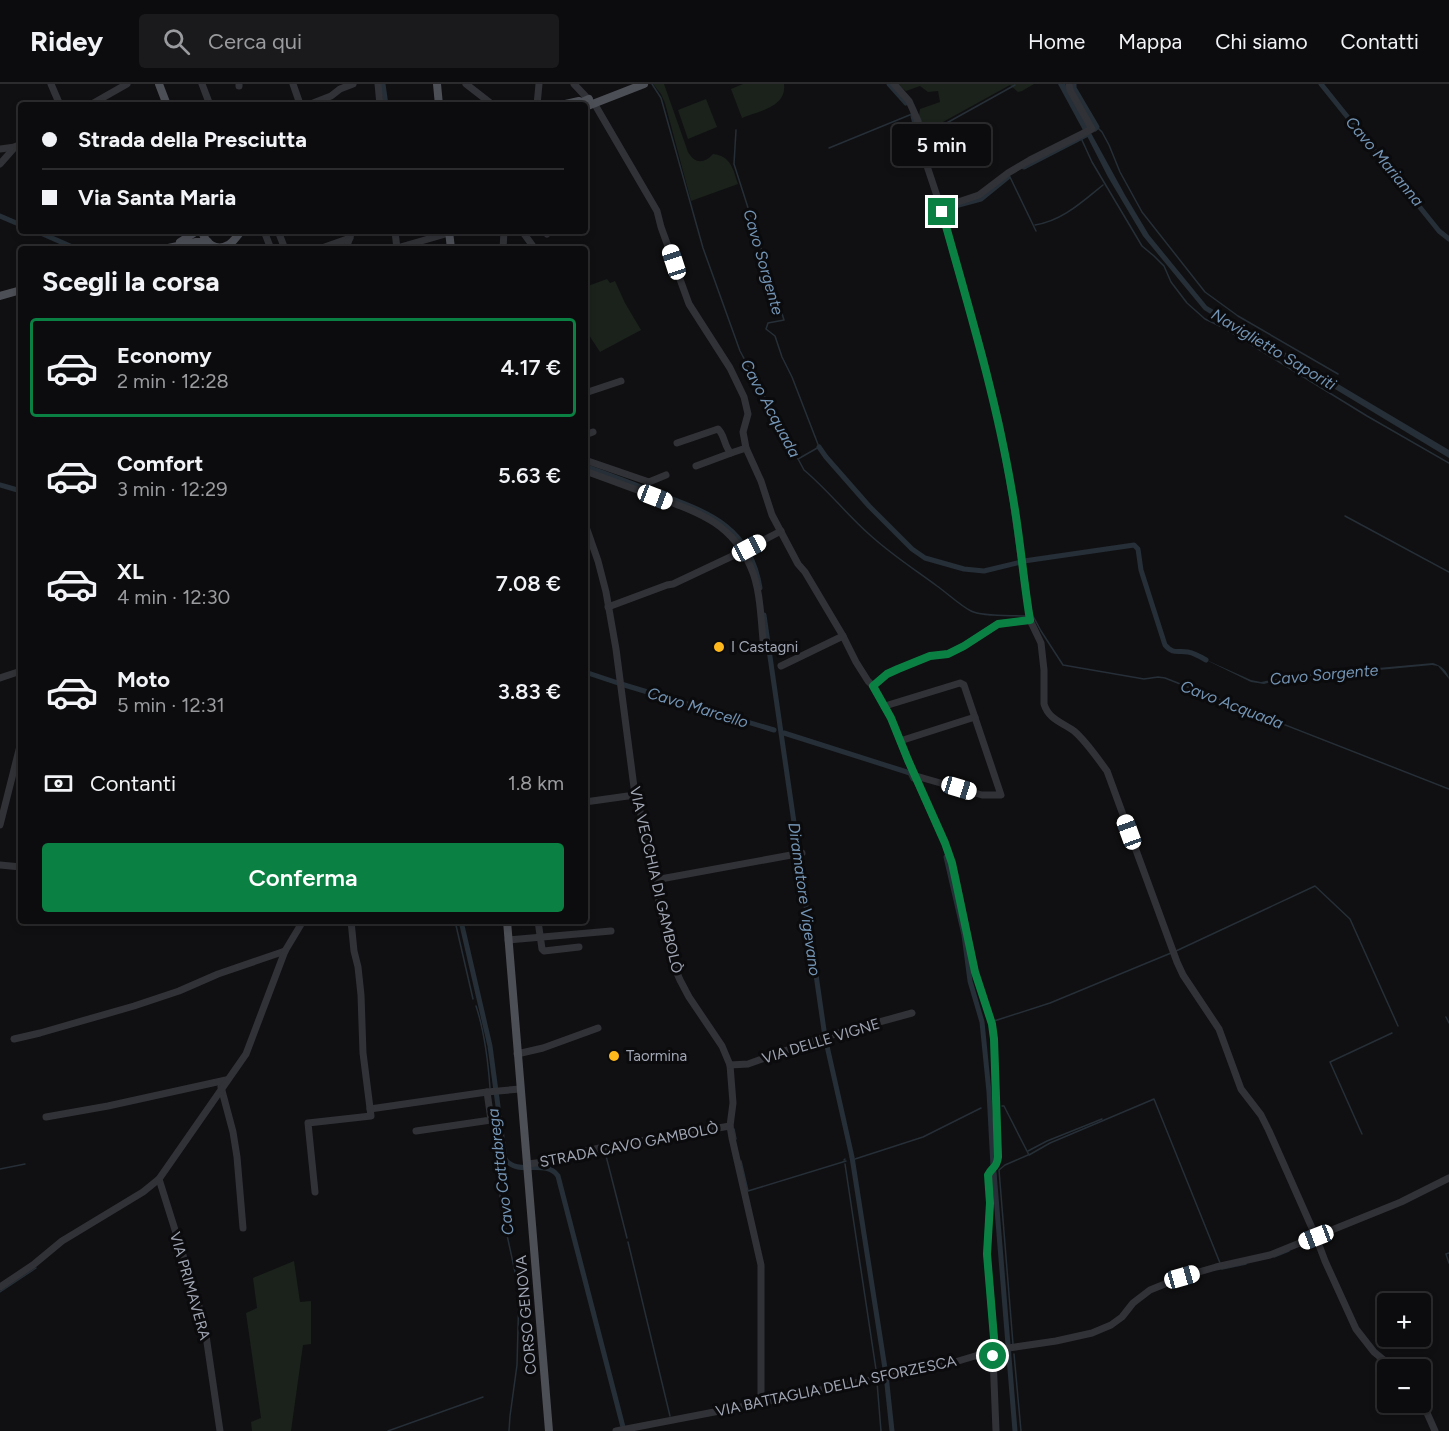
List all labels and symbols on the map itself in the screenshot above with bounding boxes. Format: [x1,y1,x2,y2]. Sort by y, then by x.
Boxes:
water label: Cavo Marianna [1342,113,1428,210]
callout: 5 min [892,125,992,167]
route end [928,198,955,225]
water label: Cavo Sorgente [739,207,788,317]
car [660,242,688,282]
water label: Naviglietto Saporiti [1208,305,1340,394]
water label: Cavo Acquada [737,356,804,461]
car [635,482,675,512]
car [729,532,769,564]
place label: I Castagni [731,638,798,656]
marker: I Castagni [712,640,726,654]
water label: Cavo Sorgente [1269,660,1379,689]
water label: Cavo Acquada [1178,676,1286,733]
water label: Cavo Marcello [645,683,751,732]
car [939,774,979,802]
street label: VIA VECCHIA DI GAMBOLÒ [626,785,686,975]
car [1114,812,1144,852]
water label: Diramatore Vigevano [784,821,825,977]
street label: VIA DELLE VIGNE [760,1015,882,1067]
place label: Taormina [626,1047,687,1065]
marker: Taormina [607,1049,621,1063]
water label: Cavo Cattabrega [483,1108,518,1236]
street label: STRADA CAVO GAMBOLÒ [538,1119,720,1171]
car [1296,1222,1336,1252]
street label: VIA PRIMAVERA [166,1230,214,1342]
street label: CORSO GENOVA [512,1255,540,1375]
car [1162,1263,1202,1291]
route start [979,1342,1006,1369]
street label: VIA BATTAGLIA DELLA SFORZESCA [714,1352,958,1420]

